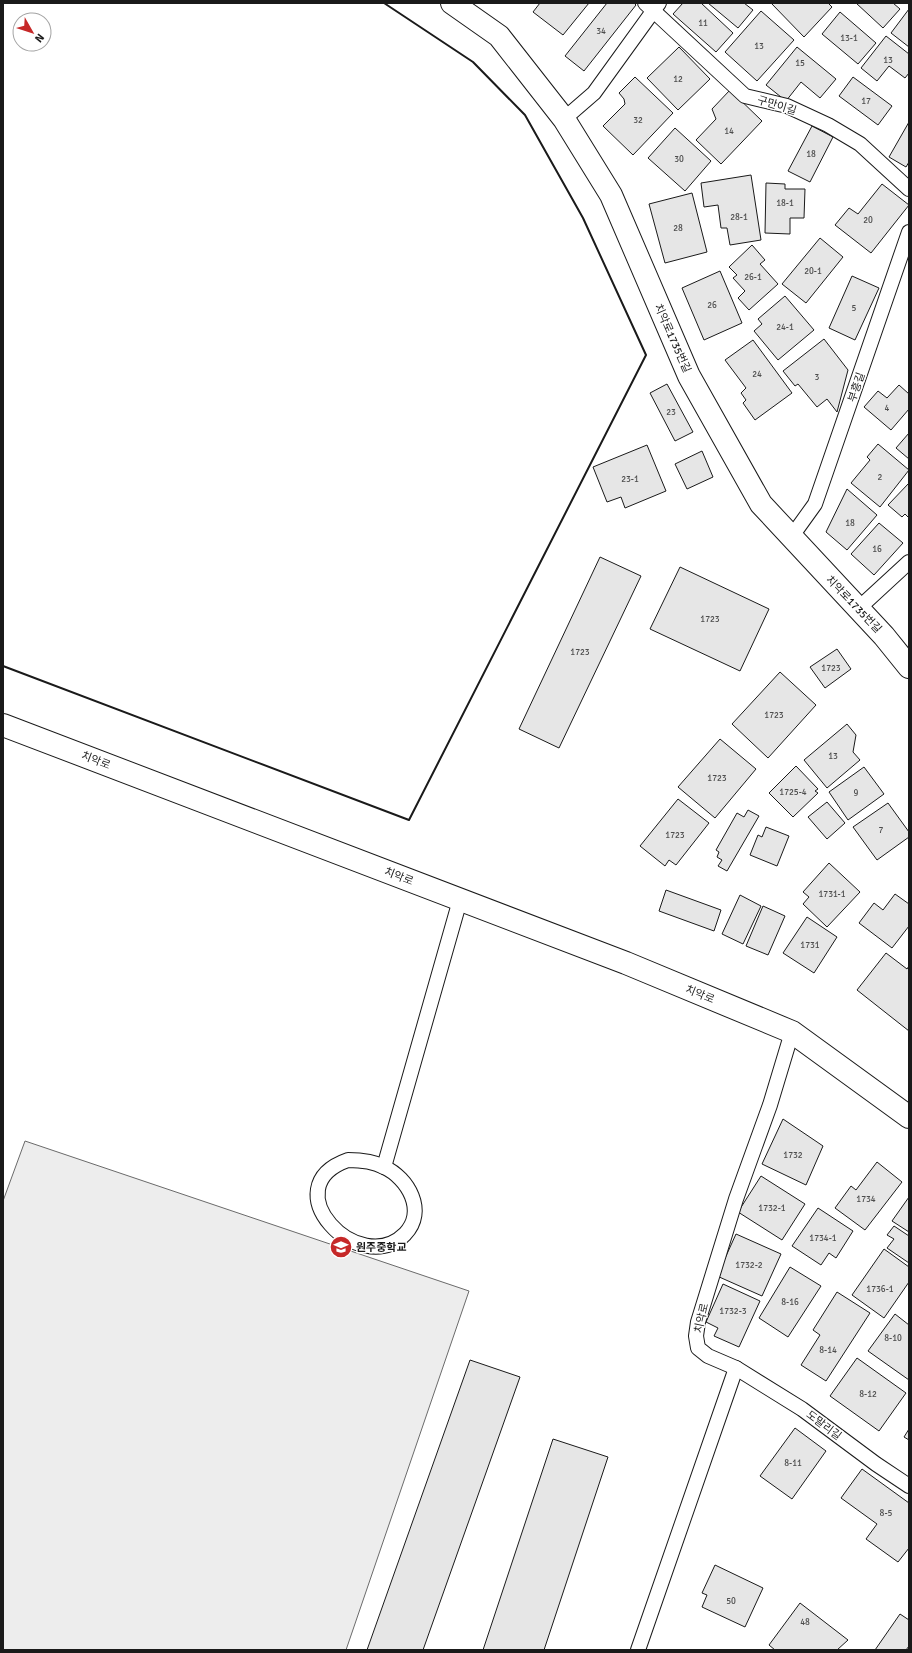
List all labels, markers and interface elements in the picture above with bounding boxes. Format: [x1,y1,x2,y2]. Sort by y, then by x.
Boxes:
north arrow [12,12,52,52]
house number: 11 [698,18,708,29]
house number: 34 [596,26,606,37]
text: N [32,31,47,45]
house number: 13-1 [840,33,858,44]
house number: 13 [754,41,764,52]
house number: 13 [883,55,893,66]
house number: 15 [795,58,805,69]
house number: 12 [673,74,683,85]
street label: 구만이길 [756,93,798,118]
house number: 17 [861,96,871,107]
house number: 32 [633,115,643,126]
house number: 14 [724,126,734,137]
house number: 18 [806,149,816,160]
house number: 30 [674,154,684,165]
house number: 18-1 [776,198,794,209]
house number: 28-1 [730,212,748,223]
house number: 20 [863,215,873,226]
house number: 28 [673,223,683,234]
house number: 20-1 [804,266,822,277]
house number: 26-1 [744,272,762,283]
house number: 26 [707,300,717,311]
street label: 치악로1735번길 [651,302,694,375]
house number: 5 [852,303,857,314]
house number: 24-1 [776,322,794,333]
house number: 24 [752,369,762,380]
street label: 부흥길 [845,371,868,404]
house number: 3 [815,372,820,383]
house number: 4 [885,403,890,414]
house number: 23 [666,407,676,418]
house number: 2 [878,472,883,483]
house number: 23-1 [621,474,639,485]
house number: 18 [845,518,855,529]
house number: 16 [872,544,882,555]
street label: 치악로1735번길 [823,573,884,636]
house number: 1723 [700,614,720,625]
house number: 1723 [570,647,590,658]
house number: 1723 [821,663,841,674]
house number: 1723 [764,710,784,721]
street label: 치악로 [79,749,112,772]
house number: 13 [828,751,838,762]
house number: 1723 [707,773,727,784]
house number: 1725-4 [779,787,807,798]
house number: 9 [854,788,859,799]
house number: 7 [879,825,884,836]
house number: 1723 [665,830,685,841]
street label: 치악로 [382,865,415,888]
house number: 1731-1 [818,889,846,900]
house number: 1731 [800,940,820,951]
street label: 치악로 [683,983,716,1006]
house number: 1732 [783,1150,803,1161]
house number: 1734 [856,1194,876,1205]
house number: 1732-1 [758,1203,786,1214]
house number: 1734-1 [809,1233,837,1244]
school or university icon: 원주중학교 [328,1234,354,1260]
place label: 원주중학교 [356,1241,407,1254]
house number: 1732-2 [735,1260,763,1271]
house number: 1736-1 [866,1284,894,1295]
house number: 8-16 [781,1297,799,1308]
street label: 치악로 [692,1302,711,1334]
house number: 1732-3 [719,1306,747,1317]
house number: 8-10 [884,1333,902,1344]
house number: 8-14 [819,1345,837,1356]
house number: 8-12 [859,1389,877,1400]
street label: 도말리길 [804,1408,844,1443]
house number: 8-11 [784,1458,802,1469]
house number: 8-5 [880,1508,893,1519]
house number: 50 [726,1596,736,1607]
house number: 48 [800,1617,810,1628]

